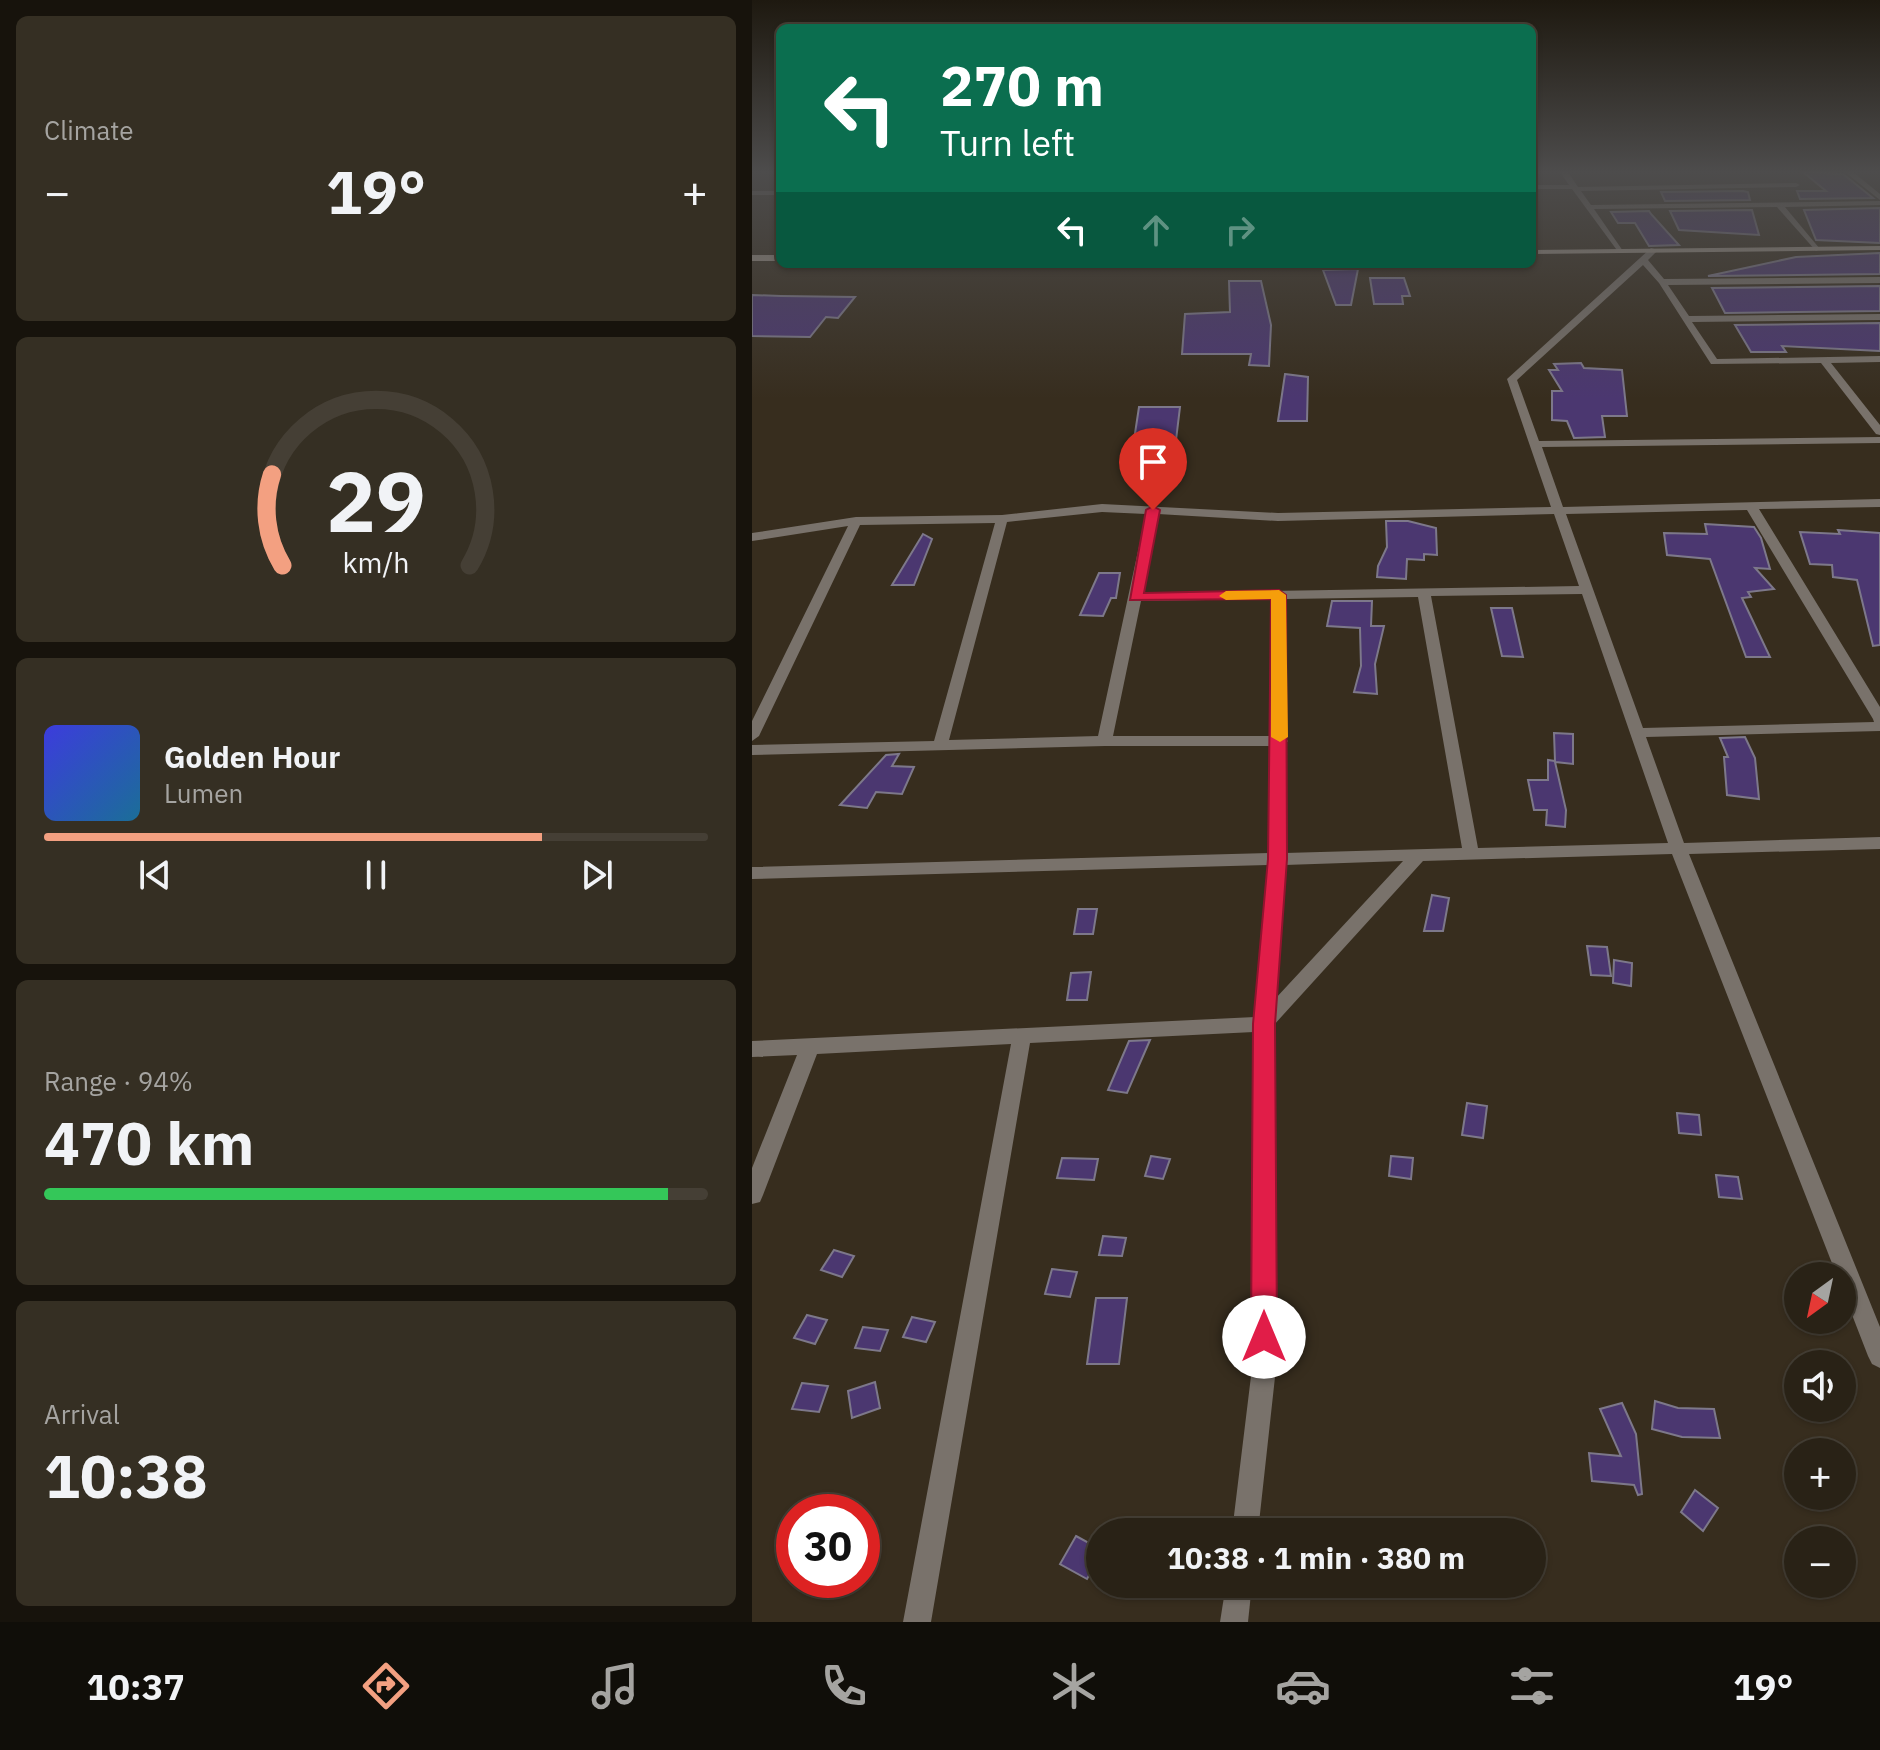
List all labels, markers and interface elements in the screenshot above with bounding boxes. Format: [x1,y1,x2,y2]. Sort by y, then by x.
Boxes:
text: 270 m [940,49,1104,121]
icon: left [808,56,912,160]
text: Climate [44,113,134,147]
text: Turn left [940,119,1075,166]
text: 19° [326,152,426,231]
text: − [44,163,70,220]
text: + [682,163,708,220]
icon: left [1050,208,1094,252]
icon: ahead [1134,208,1178,252]
icon: right [1218,208,1262,252]
pin [1119,428,1187,510]
icon: arrive [1131,440,1175,484]
text: 29 [326,446,426,554]
text: km/h [342,544,410,581]
text: Golden Hour [164,737,340,776]
text: Lumen [164,776,243,810]
icon: previous [133,853,177,897]
icon: pause [354,853,398,897]
icon: next [575,853,619,897]
text: Range · 94% [44,1064,193,1098]
text: 470 km [44,1103,254,1182]
north arrow [1784,1262,1856,1334]
map controls [1784,1262,1856,1598]
position arrow [1222,1295,1306,1379]
button: sound [1784,1350,1856,1422]
text: Arrival [44,1397,120,1431]
text: 10:38 [44,1436,208,1515]
button: + [1784,1438,1856,1510]
speed limit sign: 30 [776,1494,880,1598]
button: − [1784,1526,1856,1598]
text: 10:38 · 1 min · 380 m [1167,1538,1465,1577]
icon: directions [358,1658,414,1714]
icon: music [587,1658,643,1714]
icon: phone [816,1658,872,1714]
icon: climate [1046,1658,1102,1714]
icon: car [1275,1658,1331,1714]
icon: filters [1504,1658,1560,1714]
text: 10:37 [87,1663,185,1710]
text: 19° [1733,1663,1793,1710]

